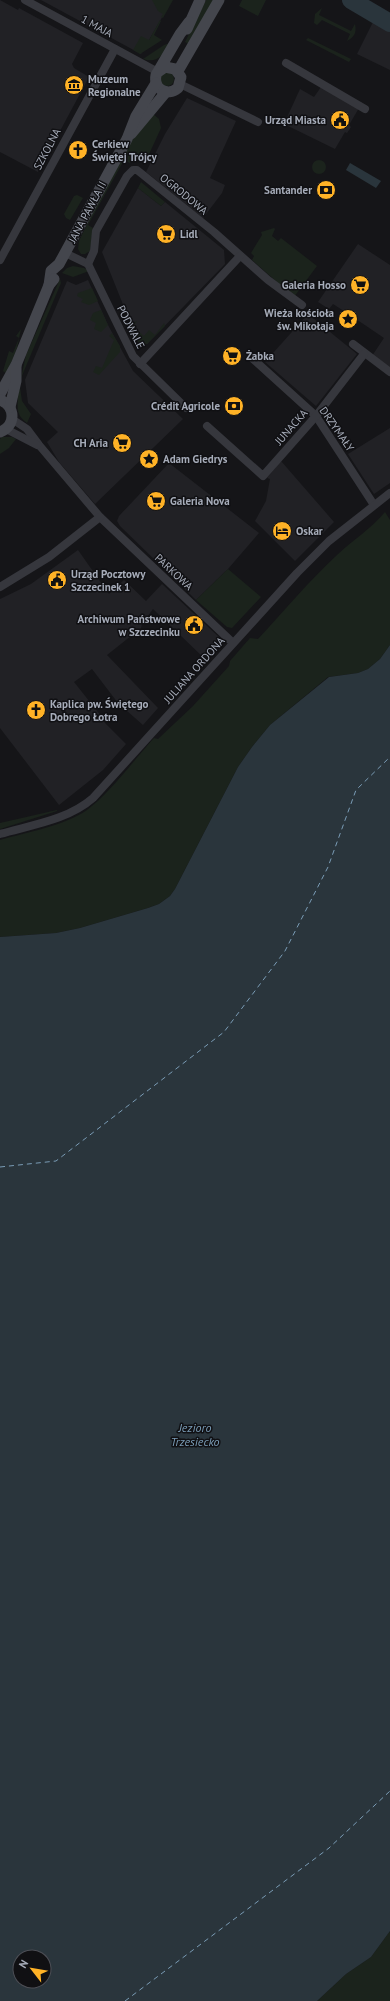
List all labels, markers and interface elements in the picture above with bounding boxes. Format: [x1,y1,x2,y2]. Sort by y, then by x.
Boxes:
street label: 1 MAJA [79,12,116,40]
place label: Muzeum Regionalne [88,72,141,99]
museum icon: Muzeum Regionalne [63,74,85,96]
public building icon: Urząd Miasta [329,109,351,131]
place label: Urząd Miasta [265,113,326,127]
street label: SZKOLNA [30,125,64,172]
place label: Cerkiew Świętej Trójcy [92,137,157,164]
church icon: Cerkiew Świętej Trójcy [67,139,89,161]
street label: OGRODOWA [157,170,211,218]
street label: JANA PAWŁA II [64,179,109,246]
bank icon: Santander [315,179,337,201]
place label: Santander [264,183,312,197]
supermarket icon: Lidl [155,223,177,245]
place label: Lidl [180,227,199,241]
supermarket icon: Galeria Hosso [349,274,371,296]
place label: Galeria Hosso [282,278,346,292]
street label: PODWALE [114,303,148,351]
place label: Wieża kościoła św. Mikołaja [264,306,334,333]
place icon: Wieża kościoła św. Mikołaja [337,308,359,330]
supermarket icon: Żabka [221,345,243,367]
place label: Żabka [246,349,274,363]
bank icon: Crédit Agricole [223,395,245,417]
place label: Crédit Agricole [151,399,220,413]
street label: DRZYMAŁY [317,404,358,455]
street label: JUNACKA [271,406,311,449]
supermarket icon: CH Aria [111,432,133,454]
place label: CH Aria [73,436,108,450]
place icon: Adam Giedrys [138,448,160,470]
place label: Adam Giedrys [163,452,228,466]
supermarket icon: Galeria Nova [145,490,167,512]
place label: Galeria Nova [170,494,230,508]
hotel icon: Oskar [271,520,293,542]
place label: Oskar [296,524,323,538]
street label: PARKOWA [152,551,196,594]
place label: Urząd Pocztowy Szczecinek 1 [71,567,146,594]
public building icon: Urząd Pocztowy Szczecinek 1 [46,569,68,591]
place label: Archiwum Państwowe w Szczecinku [78,612,180,639]
public building icon: Archiwum Państwowe w Szczecinku [183,614,205,636]
street label: JULIANA ORDONA [160,633,228,707]
place label: Kaplica pw. Świętego Dobrego Łotra [50,697,149,724]
church icon: Kaplica pw. Świętego Dobrego Łotra [25,699,47,721]
water label: Jezioro Trzesiecko [170,1420,220,1449]
north arrow [12,1949,52,1989]
text: N [16,1957,31,1971]

